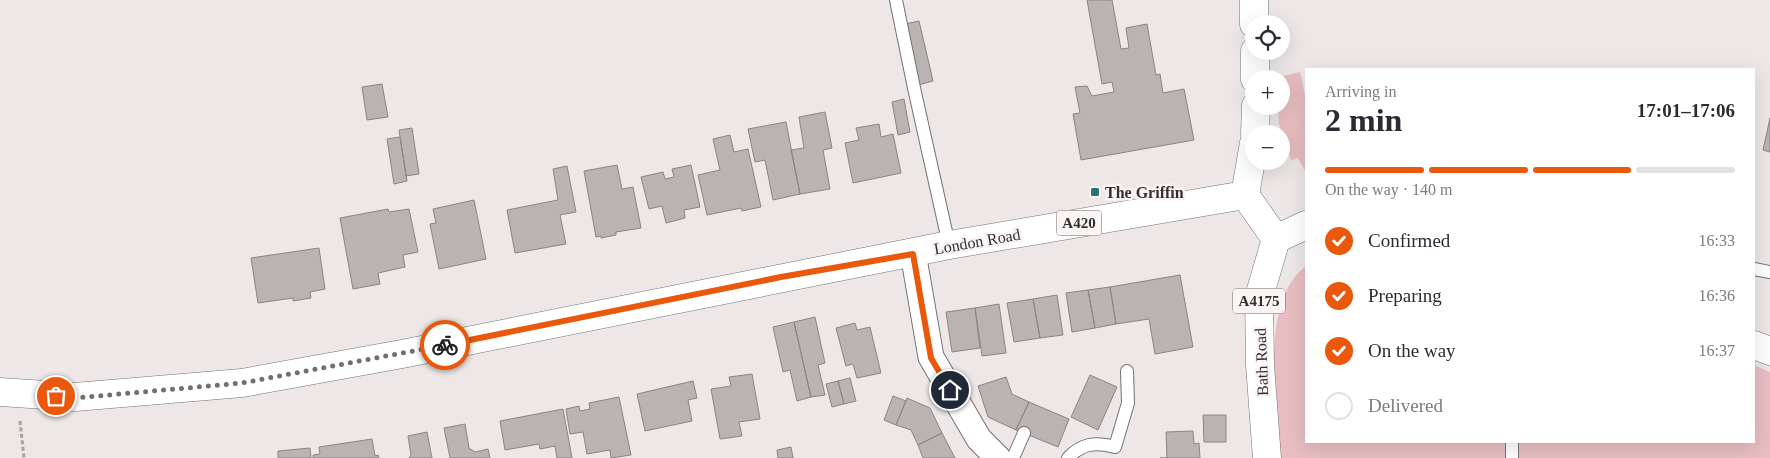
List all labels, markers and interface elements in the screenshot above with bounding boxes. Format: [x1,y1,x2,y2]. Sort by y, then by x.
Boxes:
map controls [1245,15,1290,170]
button: locate [1245,15,1290,60]
button: + [1245,70,1290,115]
text: Arriving in [1325,83,1397,100]
text: 17:01–17:06 [1637,100,1735,121]
text: 2 min [1325,102,1402,138]
button: − [1245,125,1290,170]
text: On the way · 140 m [1325,181,1453,198]
place label: The Griffin [1105,184,1184,201]
marker: The Griffin [1089,186,1101,198]
road number: A420 [1056,210,1102,236]
street label: London Road [933,226,1022,257]
icon: check [1325,227,1353,255]
text: Confirmed [1368,230,1450,251]
text: 16:33 [1699,232,1735,249]
icon: check [1325,282,1353,310]
text: Preparing [1368,285,1442,306]
text: 16:36 [1699,287,1735,304]
road number: A4175 [1233,288,1285,314]
courier [420,320,470,370]
street label: Bath Road [1252,328,1271,396]
icon: bike [431,331,459,359]
icon: check [1325,337,1353,365]
text: On the way [1368,340,1456,361]
text: 16:37 [1699,342,1735,359]
pin [929,369,971,411]
pin [35,375,77,417]
icon: home [936,376,964,404]
icon: bag [42,382,70,410]
text: Delivered [1368,395,1443,416]

